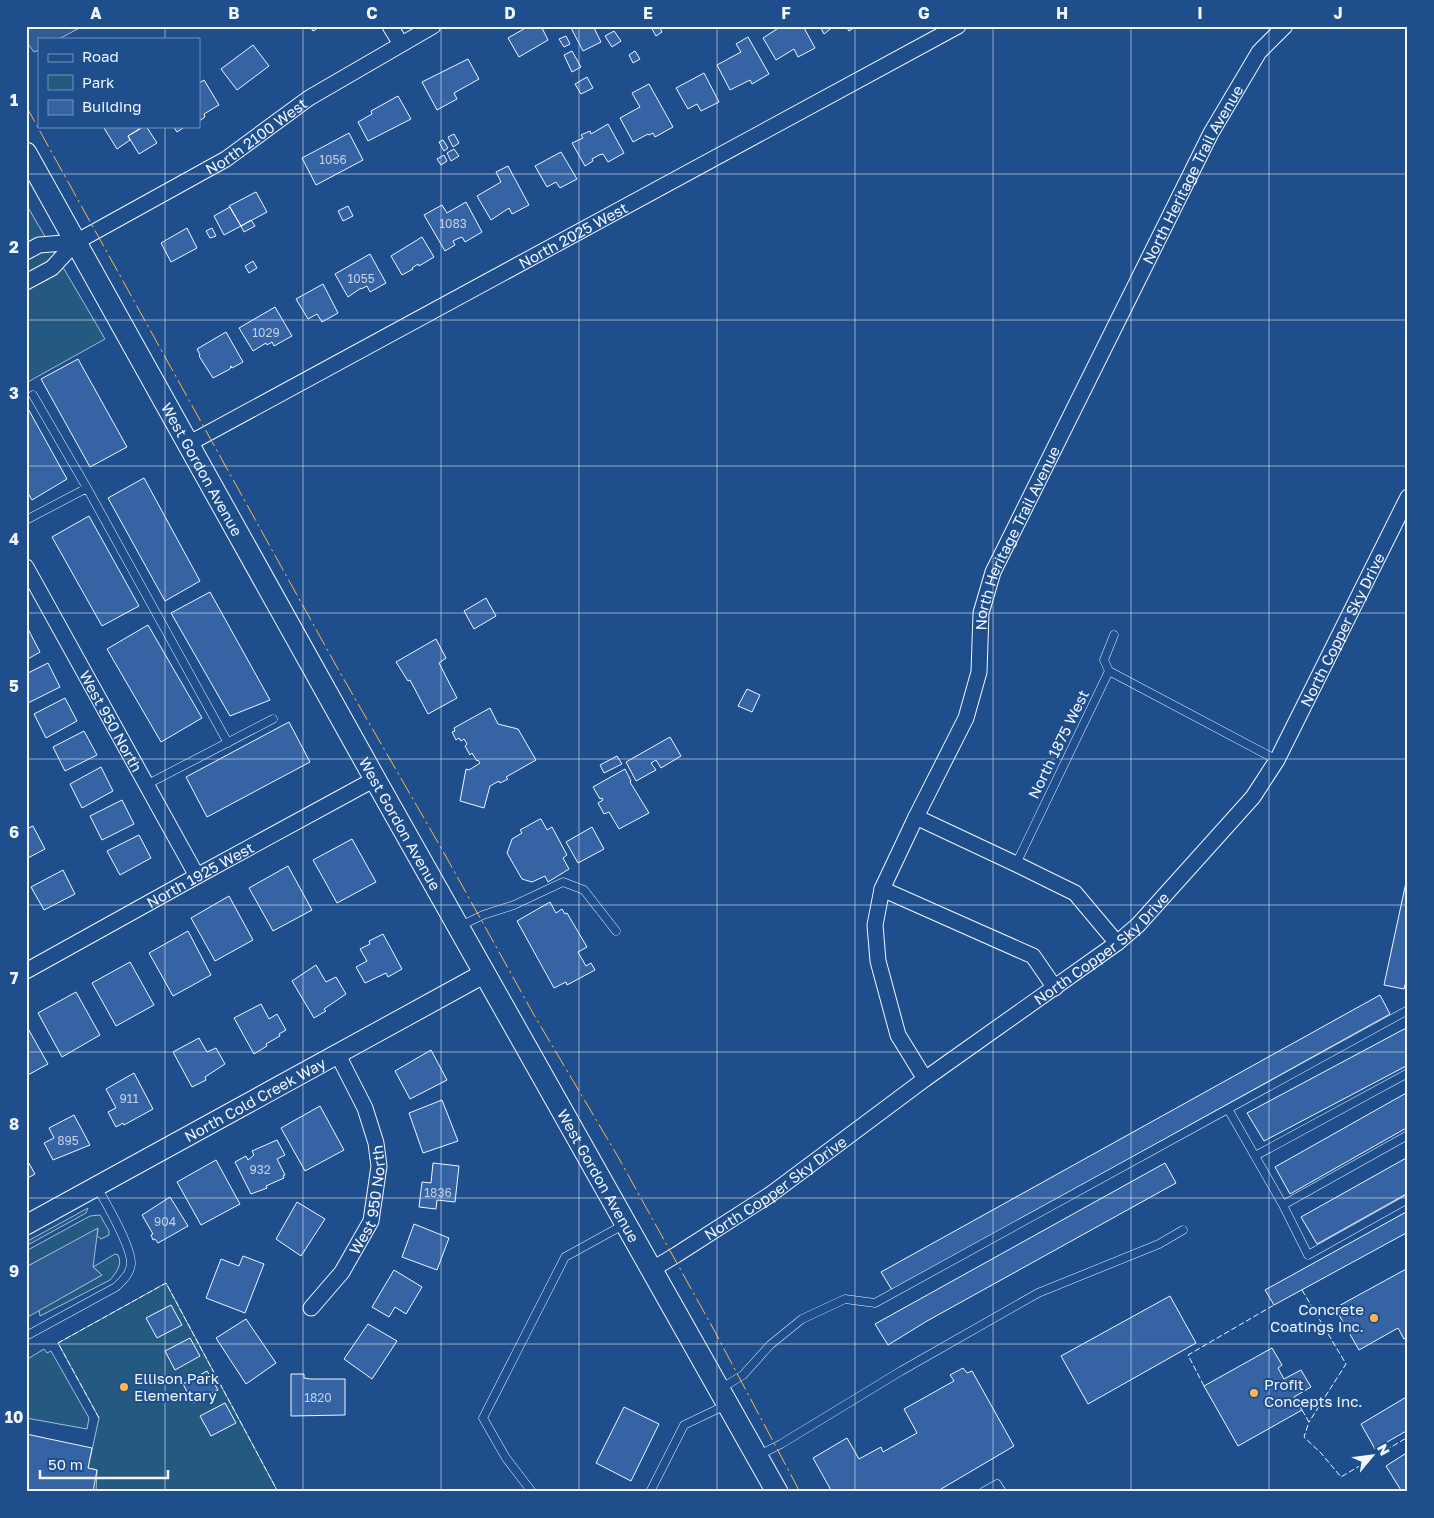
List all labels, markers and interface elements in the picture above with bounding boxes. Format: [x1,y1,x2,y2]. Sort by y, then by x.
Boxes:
text: A [90,3,102,23]
text: B [228,3,240,23]
text: C [366,3,378,23]
text: D [504,3,516,23]
text: E [643,3,653,23]
text: F [781,3,791,23]
text: G [918,3,930,23]
text: H [1056,3,1068,23]
text: I [1197,3,1203,23]
text: J [1333,3,1343,23]
legend [38,38,200,128]
text: Road [82,47,119,65]
text: Park [82,73,115,91]
street label: North Heritage Trail Avenue [1138,81,1247,267]
text: 1 [10,90,18,110]
street label: North 2100 West [202,94,310,178]
text: Building [82,97,142,115]
house number: 1056 [319,152,347,167]
street label: North 2025 West [515,198,631,272]
house number: 1083 [439,216,467,231]
text: 2 [9,237,19,257]
house number: 1055 [347,271,375,286]
house number: 1029 [252,325,280,340]
text: 3 [9,383,19,403]
street label: West Gordon Avenue [158,399,247,539]
street label: North Heritage Trail Avenue [971,443,1063,631]
text: 4 [9,529,19,549]
street label: North Copper Sky Drive [1296,550,1388,709]
street label: West 950 North [76,667,146,775]
text: 5 [9,676,19,696]
street label: North 1875 West [1024,687,1092,801]
street label: West Gordon Avenue [356,754,445,894]
text: 6 [9,822,19,842]
street label: North 1925 West [143,838,257,911]
street label: North Copper Sky Drive [1030,888,1173,1008]
text: 7 [10,968,19,988]
street label: North Cold Creek Way [181,1053,329,1145]
house number: 911 [120,1091,139,1106]
street label: West Gordon Avenue [554,1106,643,1246]
text: 8 [9,1114,19,1134]
street label: North Copper Sky Drive [701,1132,850,1244]
house number: 895 [57,1133,79,1148]
street label: West 950 North [345,1144,388,1257]
house number: 932 [249,1162,271,1177]
house number: 1836 [424,1185,452,1200]
house number: 904 [154,1214,176,1229]
text: 9 [9,1261,19,1281]
place label: Concrete Coatings Inc. [1270,1300,1364,1335]
marker: Concrete Coatings Inc. [1368,1312,1380,1324]
place label: Ellison Park Elementary [134,1369,220,1404]
place label: Profit Concepts Inc. [1264,1375,1363,1410]
marker: Ellison Park Elementary [118,1381,130,1393]
marker: Profit Concepts Inc. [1248,1387,1260,1399]
house number: 1820 [304,1390,332,1405]
text: 10 [5,1407,23,1427]
north arrow [1346,1430,1396,1480]
text: N [1374,1441,1394,1458]
scale bar [40,1448,168,1480]
text: 50 m [48,1455,83,1473]

